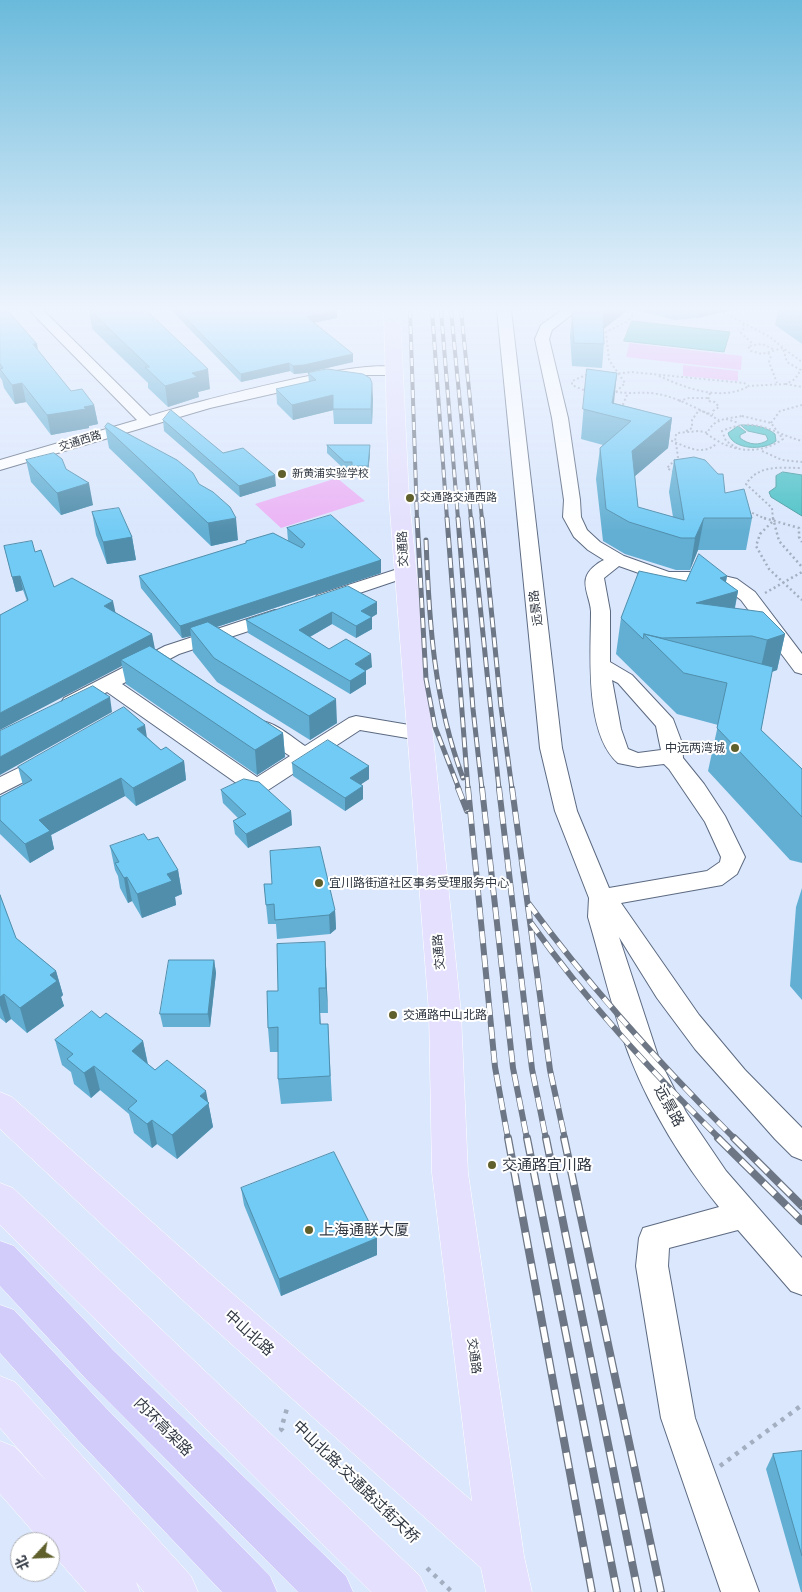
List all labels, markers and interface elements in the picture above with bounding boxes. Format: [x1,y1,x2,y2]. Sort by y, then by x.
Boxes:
street label: 交通西路 [57,428,103,454]
place label: 新黄浦实验学校 [292,467,369,481]
marker: 新黄浦实验学校 [276,468,288,480]
place label: 交通路交通西路 [420,491,497,505]
marker: 交通路交通西路 [404,492,416,504]
street label: 交通路 [395,531,411,567]
street label: 远景路 [527,589,545,627]
place label: 中远两湾城 [665,741,725,755]
marker: 中远两湾城 [729,742,741,754]
place label: 宜川路街道社区事务受理服务中心 [329,876,509,890]
marker: 宜川路街道社区事务受理服务中心 [313,877,325,889]
street label: 交通路 [430,933,448,971]
place label: 交通路中山北路 [403,1008,487,1022]
marker: 交通路中山北路 [387,1009,399,1021]
street label: 远景路 [650,1082,688,1130]
place label: 交通路宜川路 [502,1156,592,1174]
marker: 交通路宜川路 [486,1159,498,1171]
place label: 上海通联大厦 [319,1221,409,1239]
marker: 上海通联大厦 [303,1224,315,1236]
street label: 中山北路 [221,1306,277,1360]
street label: 交通路 [464,1337,484,1375]
street label: 内环高架路 [130,1394,196,1460]
street label: 中山北路-交通路过街天桥 [289,1417,423,1547]
north arrow [10,1532,60,1582]
text: 北 [12,1553,33,1573]

